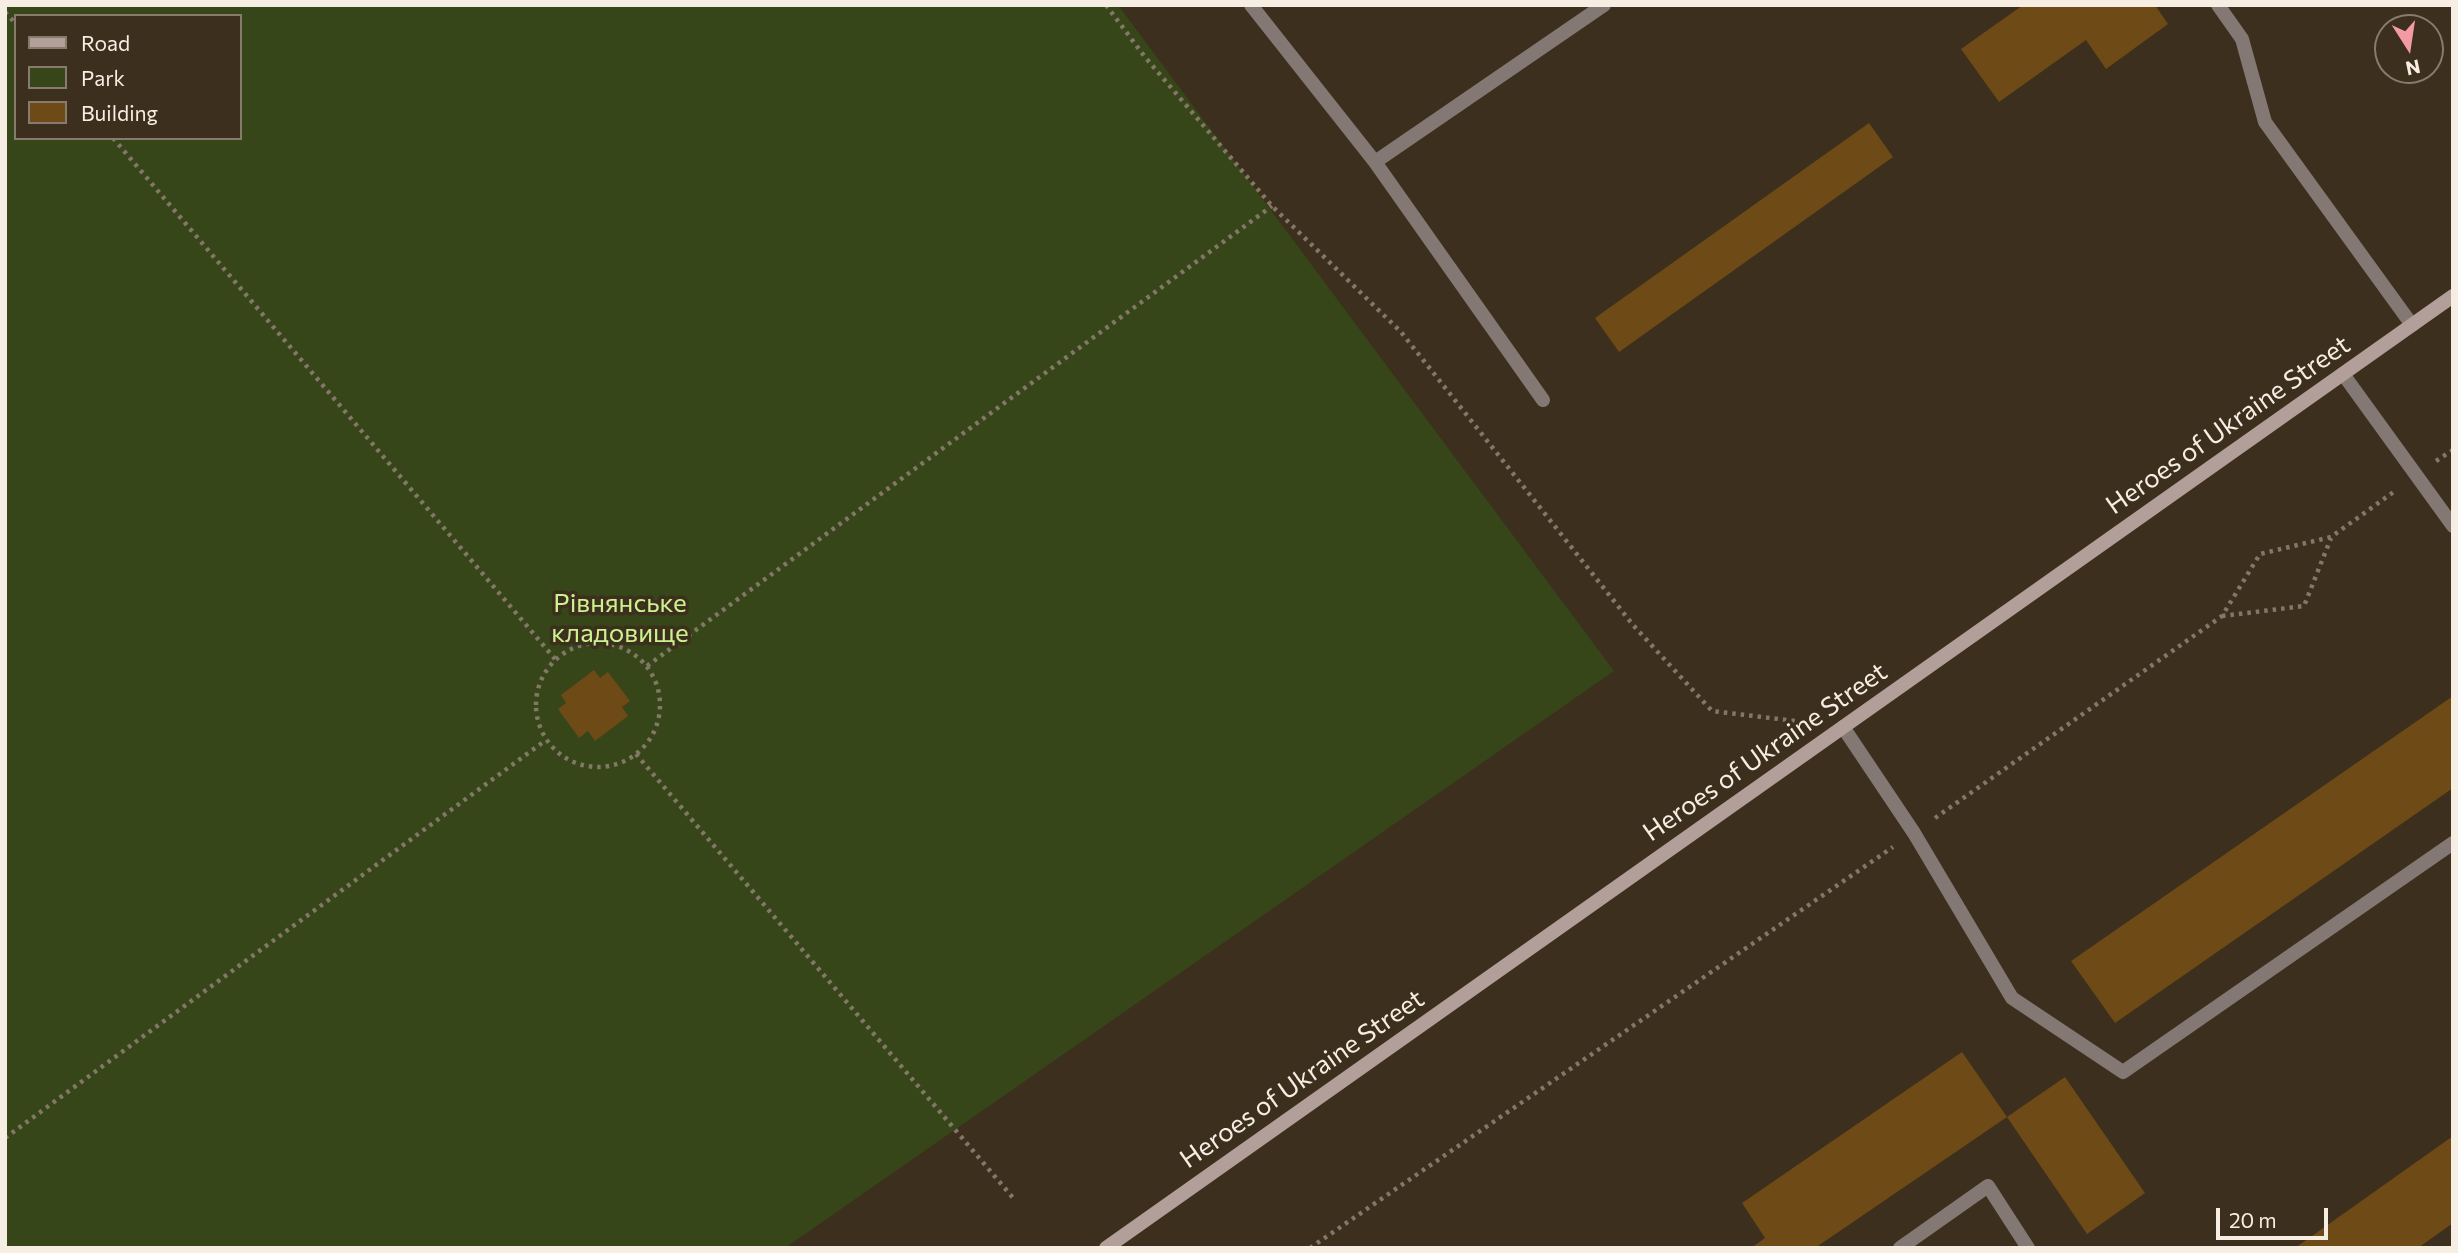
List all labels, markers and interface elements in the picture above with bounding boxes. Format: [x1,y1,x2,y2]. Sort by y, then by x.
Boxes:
legend [14,14,242,140]
north arrow [2374,14,2444,84]
text: Road [81,30,130,55]
text: N [2404,55,2422,81]
text: Park [81,65,125,90]
text: Building [81,100,158,125]
street label: Heroes of Ukraine Street [2100,329,2356,521]
park label: Рівнянське кладовище [551,587,689,648]
street label: Heroes of Ukraine Street [1637,656,1893,848]
street label: Heroes of Ukraine Street [1174,983,1430,1175]
scale bar [2220,1194,2332,1238]
text: 20 m [2229,1207,2277,1232]

